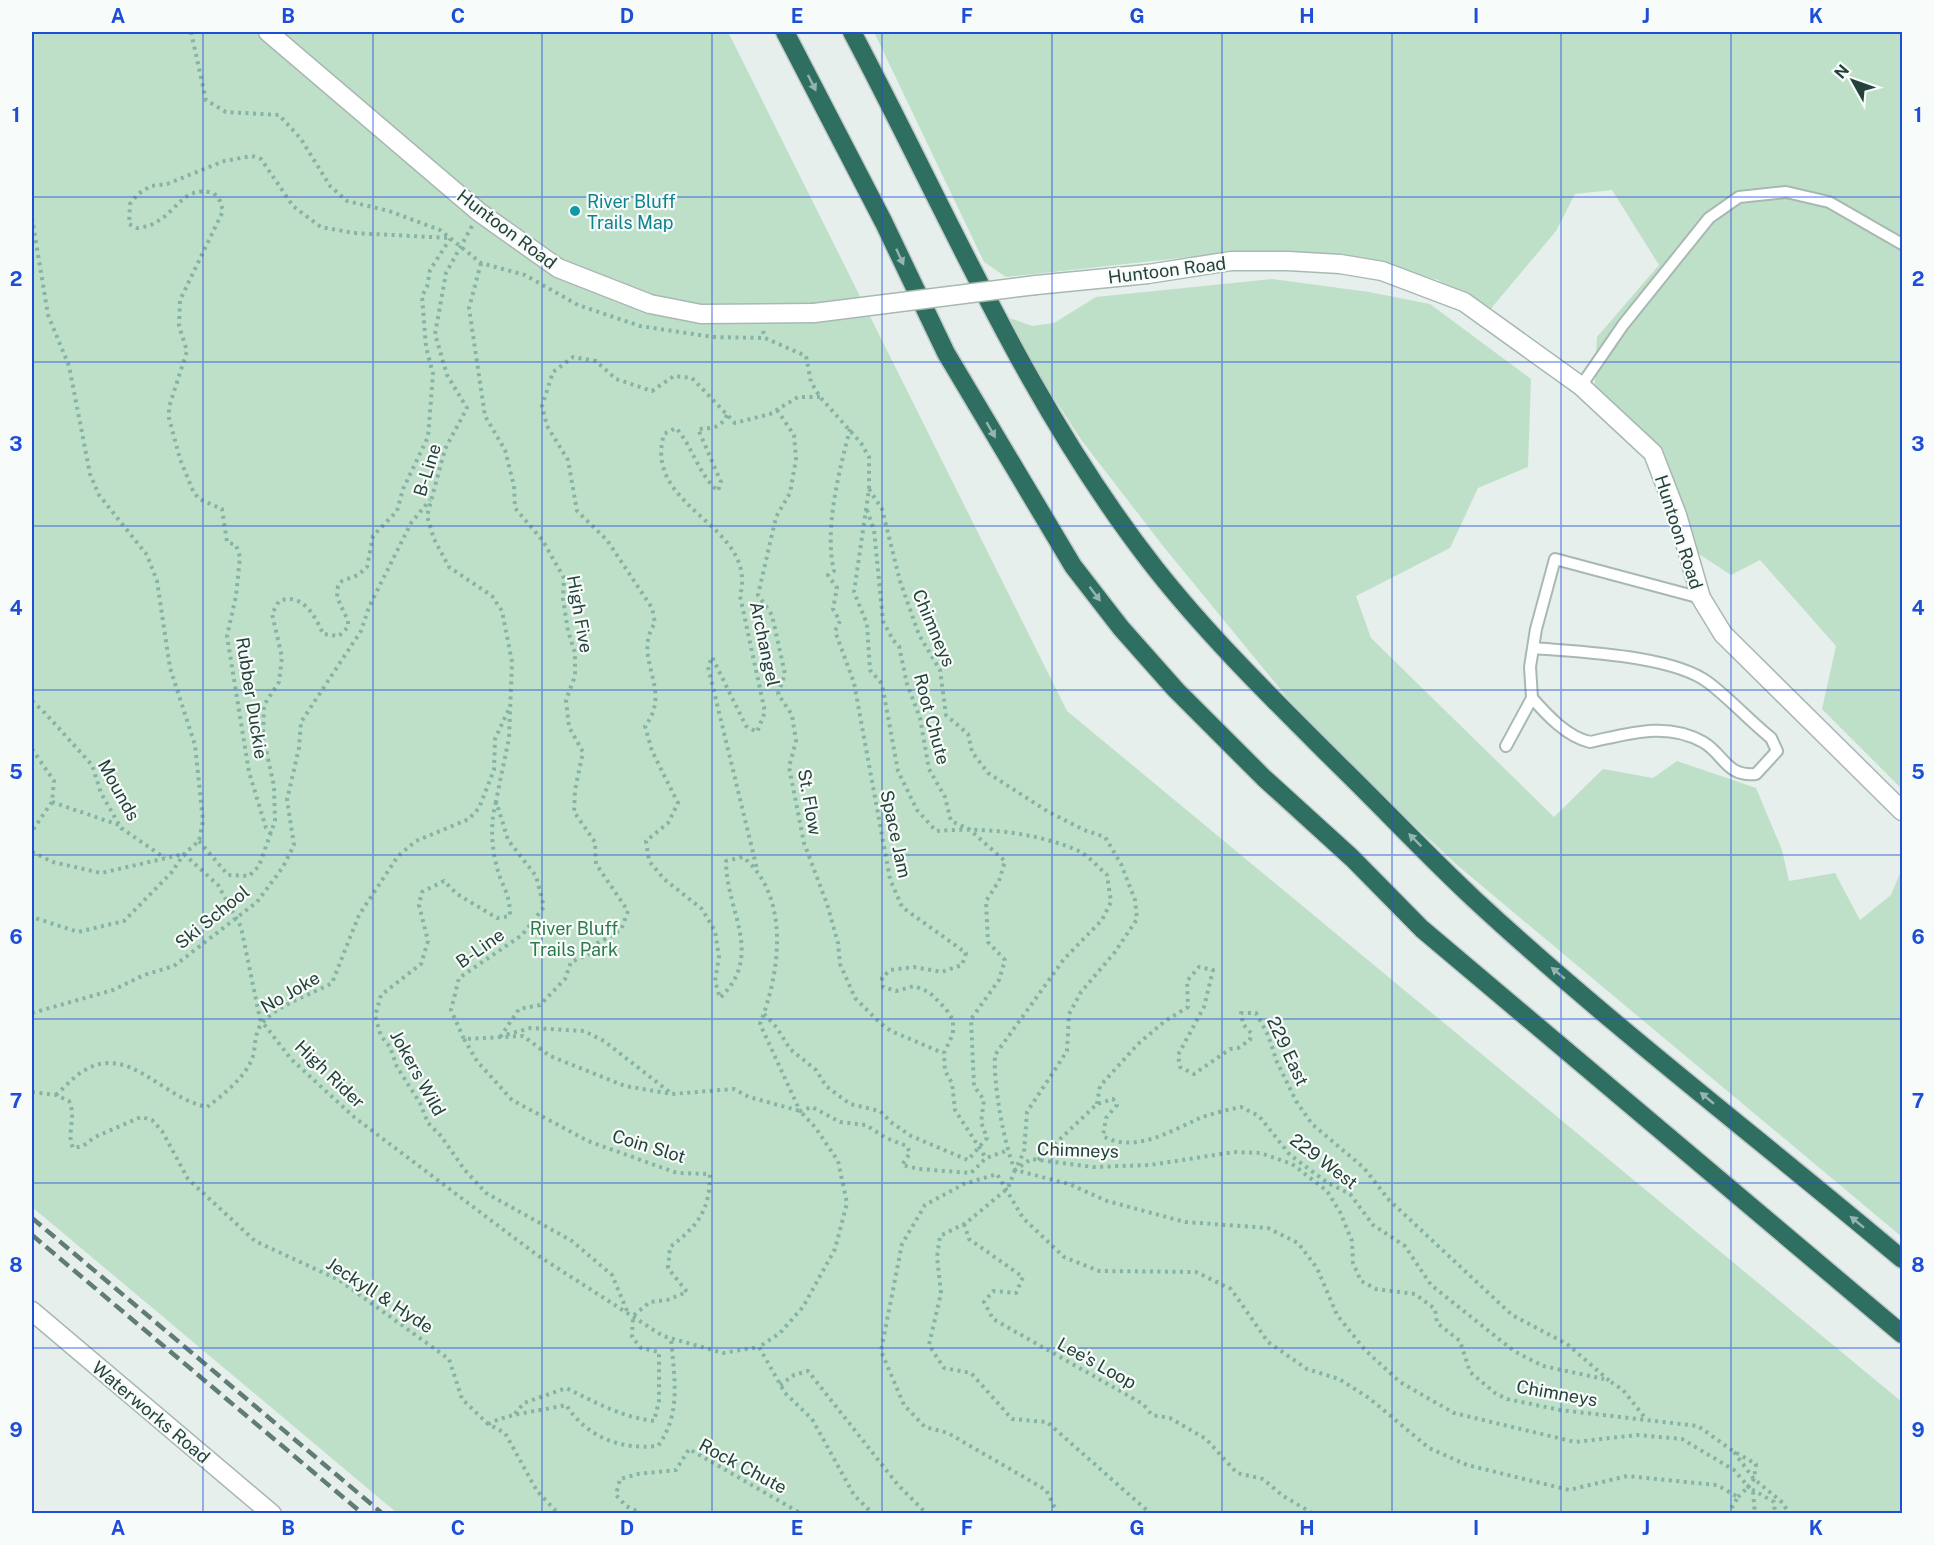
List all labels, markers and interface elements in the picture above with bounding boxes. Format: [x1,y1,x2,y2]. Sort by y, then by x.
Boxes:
text: A [111,4,125,28]
text: B [281,4,295,28]
text: C [451,4,465,28]
text: D [620,4,634,28]
text: E [791,4,803,28]
text: F [961,4,973,28]
text: G [1129,4,1145,28]
text: H [1299,4,1315,28]
text: I [1473,4,1479,28]
text: J [1642,4,1650,28]
text: K [1809,4,1823,28]
north arrow [1823,51,1883,111]
text: N [1831,61,1853,83]
one-way arrow [807,75,816,92]
text: 1 [12,103,20,127]
text: 1 [1914,103,1922,127]
street label: Huntoon Road [453,185,561,273]
place label: River Bluff Trails Map [587,191,676,233]
marker: River Bluff Trails Map [568,204,582,218]
one-way arrow [896,249,905,266]
street label: Huntoon Road [1107,252,1227,288]
text: 2 [10,267,22,291]
text: 2 [1912,267,1924,291]
one-way arrow [985,422,996,438]
text: 3 [9,432,23,456]
text: 3 [1911,432,1925,456]
street label: B-Line [409,441,445,499]
street label: Huntoon Road [1651,472,1707,592]
street label: High Five [563,574,597,654]
street label: Chimneys [908,586,960,670]
one-way arrow [1089,586,1101,602]
text: 4 [9,596,23,620]
text: 4 [1911,596,1925,620]
street label: Archangel [746,599,784,689]
street label: Rubber Duckie [232,636,272,760]
street label: Root Chute [910,671,954,767]
street label: Mounds [94,756,144,824]
text: 5 [9,760,23,784]
text: 5 [1911,760,1925,784]
street label: St. Flow [794,767,826,837]
street label: Space Jam [876,788,916,880]
one-way arrow [1408,833,1422,847]
street label: Ski School [171,881,253,953]
park label: River Bluff Trails Park [530,918,618,960]
street label: B-Line [452,924,508,972]
text: 6 [9,925,23,949]
text: 6 [1911,925,1925,949]
one-way arrow [1550,966,1566,979]
street label: No Joke [257,967,323,1017]
street label: 229 East [1263,1013,1313,1089]
street label: Jokers Wild [386,1027,450,1119]
street label: High Rider [291,1036,369,1112]
text: 7 [10,1089,22,1113]
text: 7 [1912,1089,1924,1113]
one-way arrow [1700,1092,1715,1105]
street label: Coin Slot [610,1125,688,1167]
street label: 229 West [1286,1129,1362,1193]
street label: Chimneys [1037,1138,1119,1162]
one-way arrow [1850,1216,1865,1228]
text: 8 [9,1253,23,1277]
street label: Jeckyll & Hyde [323,1253,437,1337]
text: 8 [1911,1253,1925,1277]
street label: Lee's Loop [1054,1333,1140,1393]
street label: Waterworks Road [88,1357,214,1467]
street label: Chimneys [1515,1376,1599,1410]
text: 9 [9,1418,23,1442]
text: 9 [1911,1418,1925,1442]
street label: Rock Chute [696,1434,790,1498]
text: A [111,1516,125,1540]
text: B [281,1516,295,1540]
text: C [451,1516,465,1540]
text: D [620,1516,634,1540]
text: E [791,1516,803,1540]
text: F [961,1516,973,1540]
text: G [1129,1516,1145,1540]
text: H [1299,1516,1315,1540]
text: I [1473,1516,1479,1540]
text: J [1642,1516,1650,1540]
text: K [1809,1516,1823,1540]

